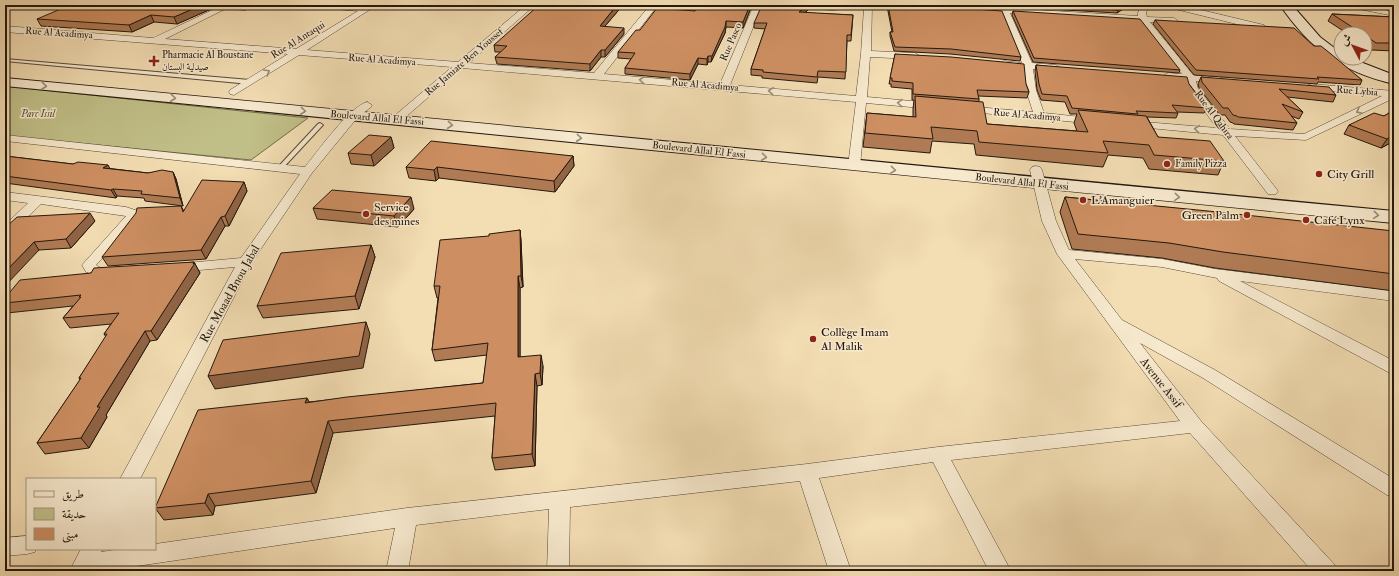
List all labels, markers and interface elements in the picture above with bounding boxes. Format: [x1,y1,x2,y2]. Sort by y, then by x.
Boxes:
street label: Rue Al Antaqui [269,18,327,61]
street label: Rue Pasco [718,21,745,63]
street label: Rue Al Acadimya [25,25,94,42]
street label: Rue Jamiate Ben Youssef [422,25,508,99]
north arrow [1333,26,1373,66]
text: ش [1337,31,1354,48]
place label: Pharmacie Al Boustane صيدلية البستان [162,49,253,73]
street label: Rue Al Acadimya [348,52,417,69]
marker: Pharmacie Al Boustane صيدلية البستان [149,56,159,66]
one-way arrow [263,69,270,77]
one-way arrow [638,75,645,84]
street label: Rue Al Acadimya [671,76,740,95]
one-way arrow [41,81,47,90]
street label: Rue Lybia [1336,84,1379,100]
one-way arrow [768,87,774,96]
street label: Rue Al Qahira [1192,88,1237,142]
one-way arrow [170,94,176,103]
one-way arrow [897,99,904,108]
street label: Rue Al Acadimya [993,106,1062,125]
one-way arrow [1356,106,1363,114]
one-way arrow [300,107,306,116]
park label: Parc Issil [20,108,57,120]
street label: Boulevard Allal El Fassi [330,108,425,128]
one-way arrow [447,120,453,129]
one-way arrow [1194,125,1200,134]
one-way arrow [576,133,582,142]
street label: Boulevard Allal El Fassi [652,139,747,161]
one-way arrow [761,152,767,161]
place label: Family Pizza [1175,158,1228,171]
marker: Family Pizza [1162,159,1172,169]
one-way arrow [890,165,896,174]
place label: City Grill [1327,167,1374,182]
marker: City Grill [1314,169,1324,179]
street label: Boulevard Allal El Fassi [975,171,1070,193]
one-way arrow [1174,192,1180,201]
place label: L'Amanguier [1091,193,1155,208]
marker: L'Amanguier [1078,195,1088,205]
place label: Service des mines [374,200,419,229]
place label: Green Palm [1182,208,1240,223]
marker: Service des mines [361,209,371,219]
marker: Green Palm [1242,210,1252,220]
one-way arrow [1373,211,1379,220]
place label: Café Lynx [1314,213,1365,228]
marker: Café Lynx [1301,215,1311,225]
street label: Rue Moaad Bnou Jabal [197,242,263,346]
place label: Collège Imam Al Malik [820,325,889,354]
marker: Collège Imam Al Malik [808,334,818,344]
street label: Avenue Assif [1136,354,1187,413]
legend [26,478,156,550]
text: طريق [62,487,84,502]
text: حديقة [62,507,86,522]
text: مبنى [62,527,78,543]

